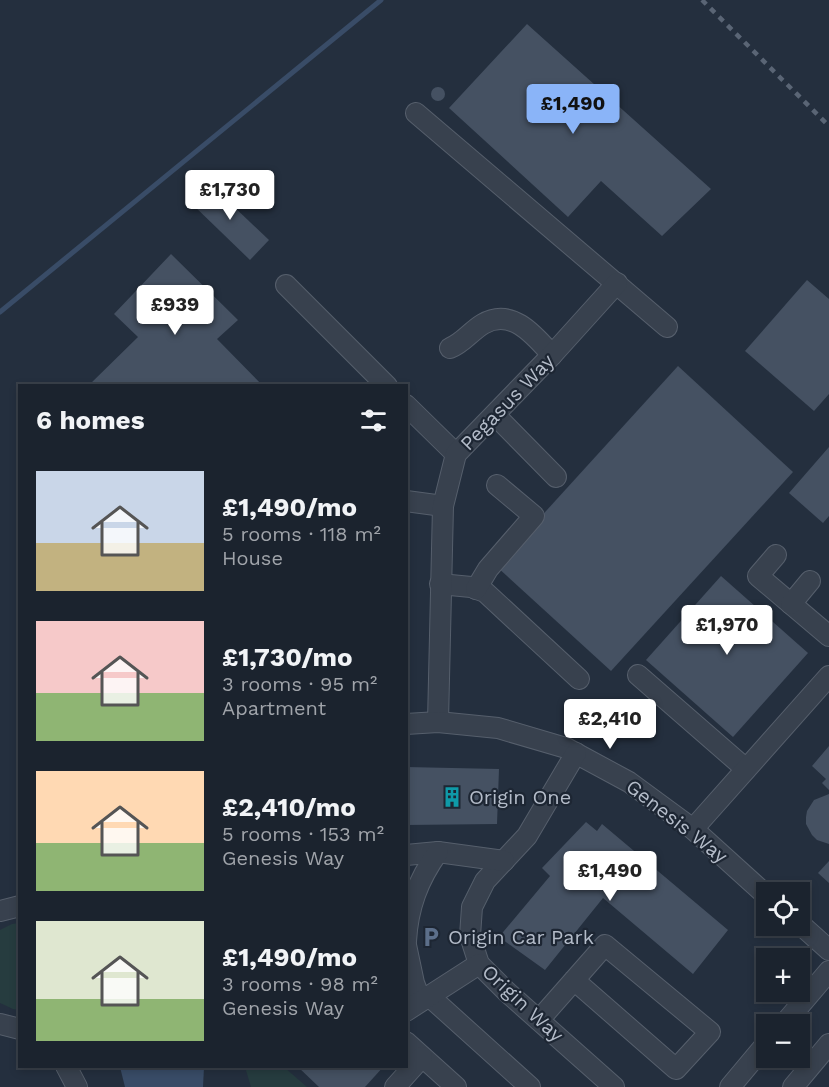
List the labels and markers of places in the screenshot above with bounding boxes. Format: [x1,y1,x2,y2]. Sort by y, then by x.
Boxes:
pin: £1,490 [524,84,622,135]
pin: £1,730 [181,170,279,221]
pin: £939 [139,285,211,336]
pin: £1,970 [678,605,776,656]
pin: £2,410 [561,699,659,750]
building icon: Origin One [440,785,464,809]
place label: Origin One [469,785,571,809]
pin: £1,490 [561,851,659,902]
parking icon: Origin Car Park [419,925,443,949]
place label: Origin Car Park [448,925,594,949]

